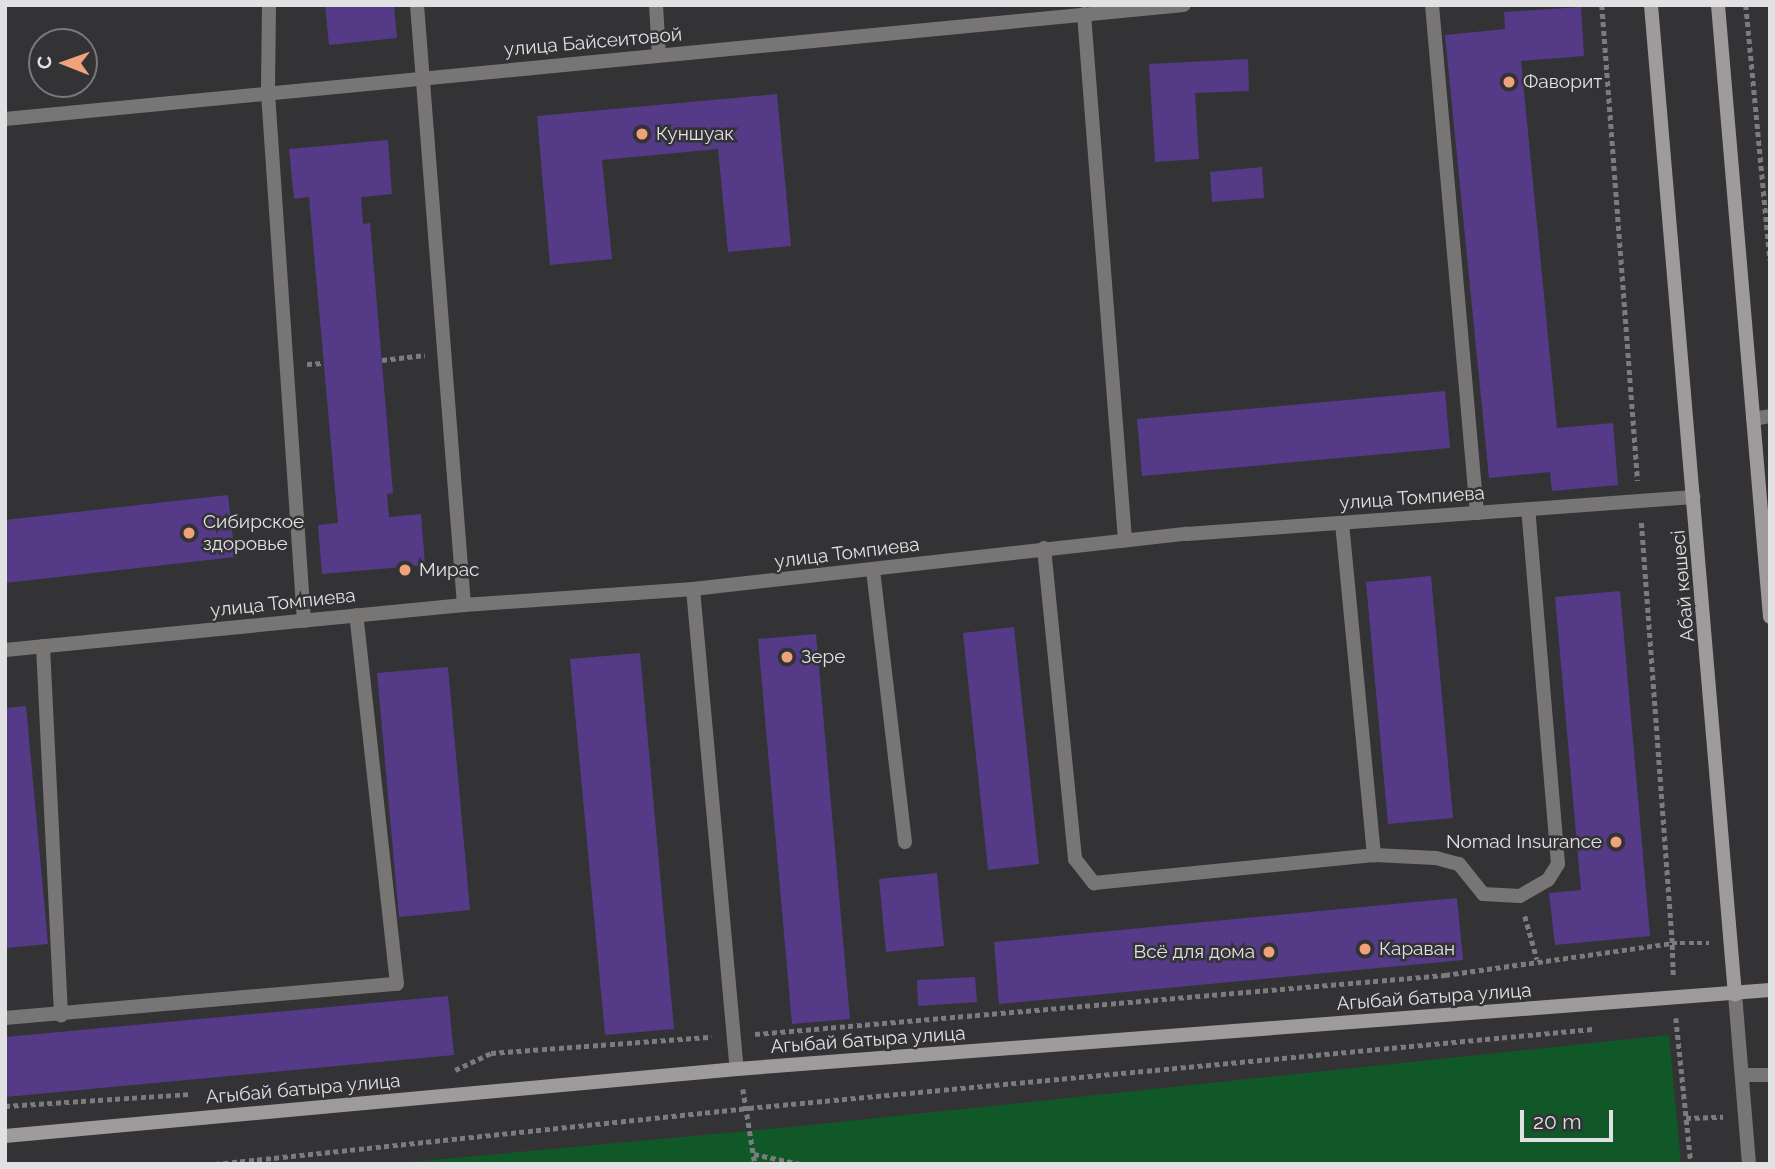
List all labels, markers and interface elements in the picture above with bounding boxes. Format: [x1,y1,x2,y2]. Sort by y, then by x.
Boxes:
street label: улица Байсеитовой [503,23,683,61]
north arrow [28,28,98,98]
text: С [33,56,55,69]
place label: Фаворит [1523,71,1602,93]
marker: Фаворит [1501,74,1517,90]
place label: Куншуак [656,123,734,145]
marker: Куншуак [634,126,650,142]
street label: улица Томпиева [1338,482,1486,514]
place label: Сибирское здоровье [203,511,304,555]
marker: Сибирское здоровье [181,525,197,541]
street label: Абай көшесі [1667,529,1699,643]
street label: улица Томпиева [773,533,921,573]
place label: Мирас [419,559,479,581]
marker: Мирас [397,562,413,578]
street label: улица Томпиева [209,584,357,622]
place label: Зере [801,646,845,668]
marker: Зере [779,649,795,665]
place label: Nomad Insurance [1446,831,1602,853]
marker: Nomad Insurance [1608,834,1624,850]
place label: Караван [1379,938,1455,960]
place label: Всё для дома [1133,941,1255,963]
marker: Караван [1357,941,1373,957]
marker: Всё для дома [1261,944,1277,960]
street label: Агыбай батыра улица [1336,979,1532,1015]
street label: Агыбай батыра улица [770,1022,966,1058]
street label: Агыбай батыра улица [204,1069,402,1109]
scale bar [1523,1096,1616,1140]
text: 20 m [1533,1109,1581,1134]

